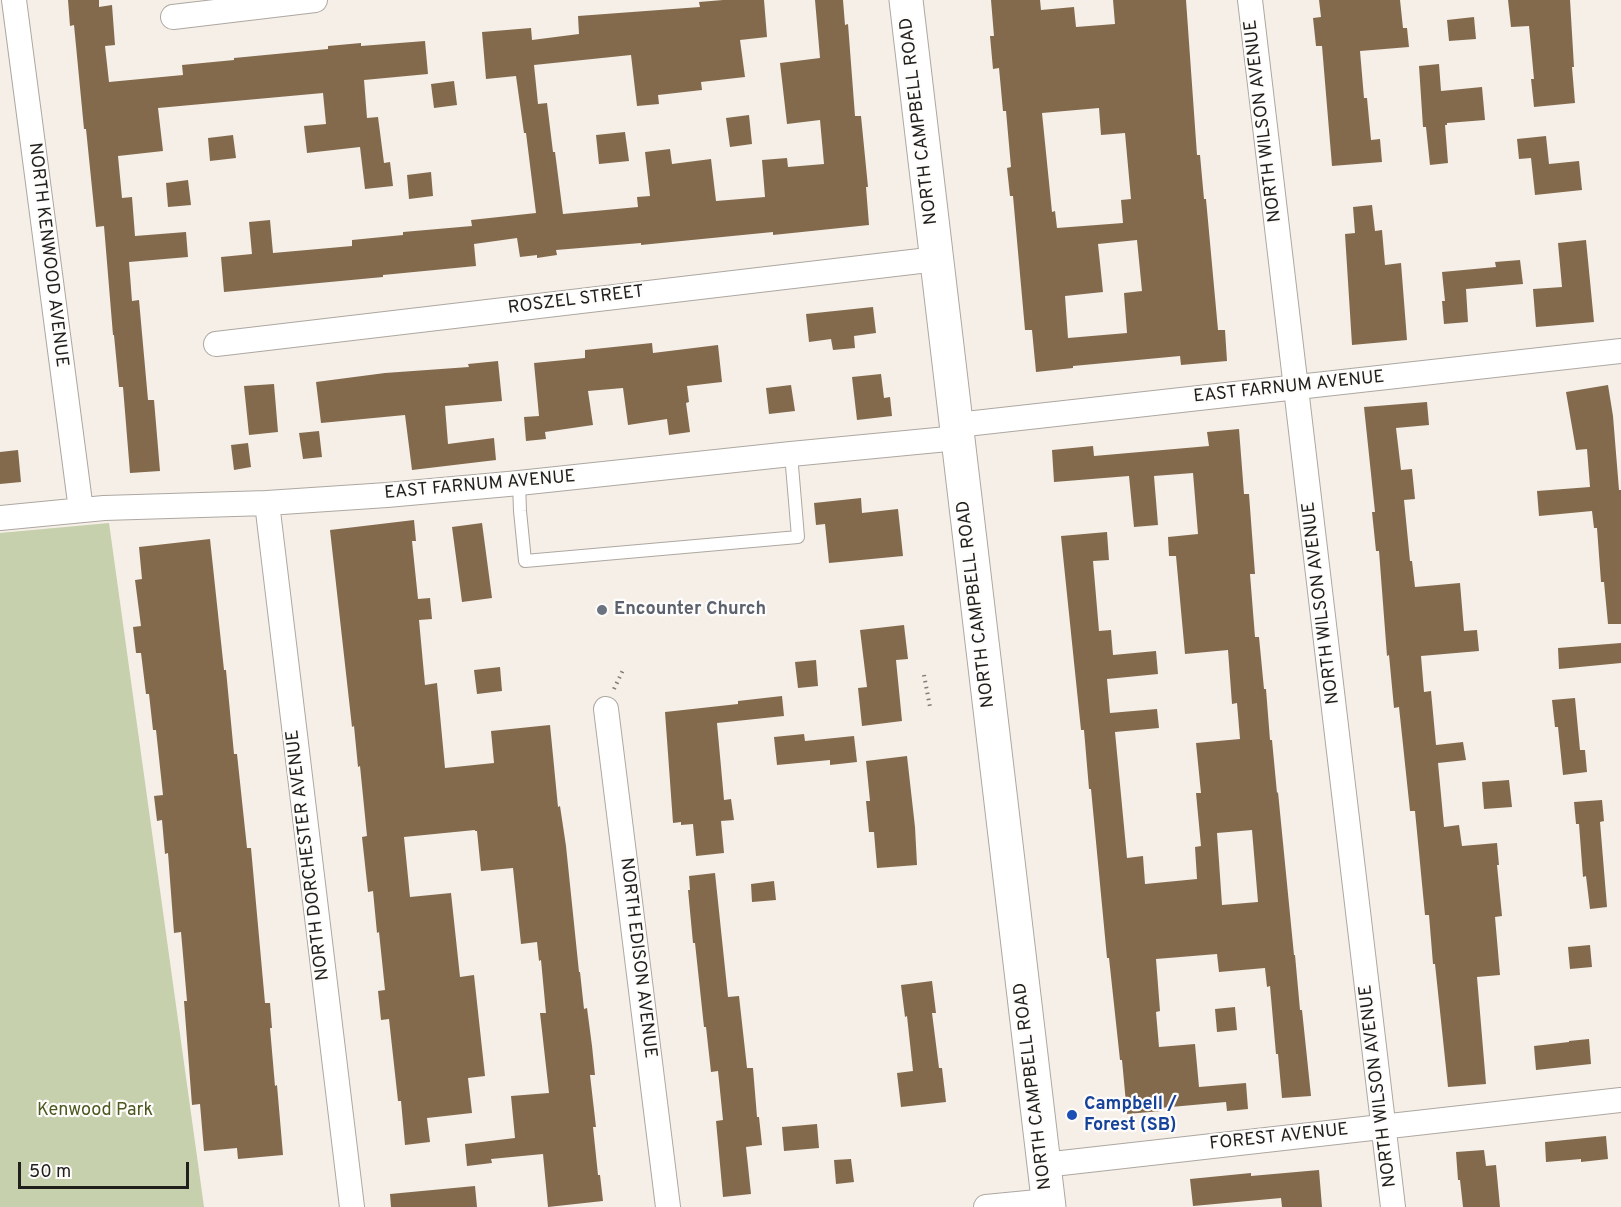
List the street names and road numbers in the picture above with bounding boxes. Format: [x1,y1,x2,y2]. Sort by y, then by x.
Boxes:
street label: NORTH CAMPBELL ROAD [897,16,943,226]
street label: NORTH WILSON AVENUE [1241,19,1287,223]
street label: NORTH KENWOOD AVENUE [23,141,71,369]
street label: ROSZEL STREET [507,282,645,320]
street label: EAST FARNUM AVENUE [1192,367,1386,409]
street label: EAST FARNUM AVENUE [384,467,576,505]
street label: NORTH CAMPBELL ROAD [954,499,1000,709]
street label: NORTH WILSON AVENUE [1299,501,1345,705]
street label: NORTH DORCHESTER AVENUE [283,728,335,982]
street label: NORTH EDISON AVENUE [614,856,660,1060]
street label: NORTH CAMPBELL ROAD [1011,981,1057,1191]
street label: NORTH WILSON AVENUE [1356,984,1402,1188]
street label: FOREST AVENUE [1209,1120,1349,1156]

